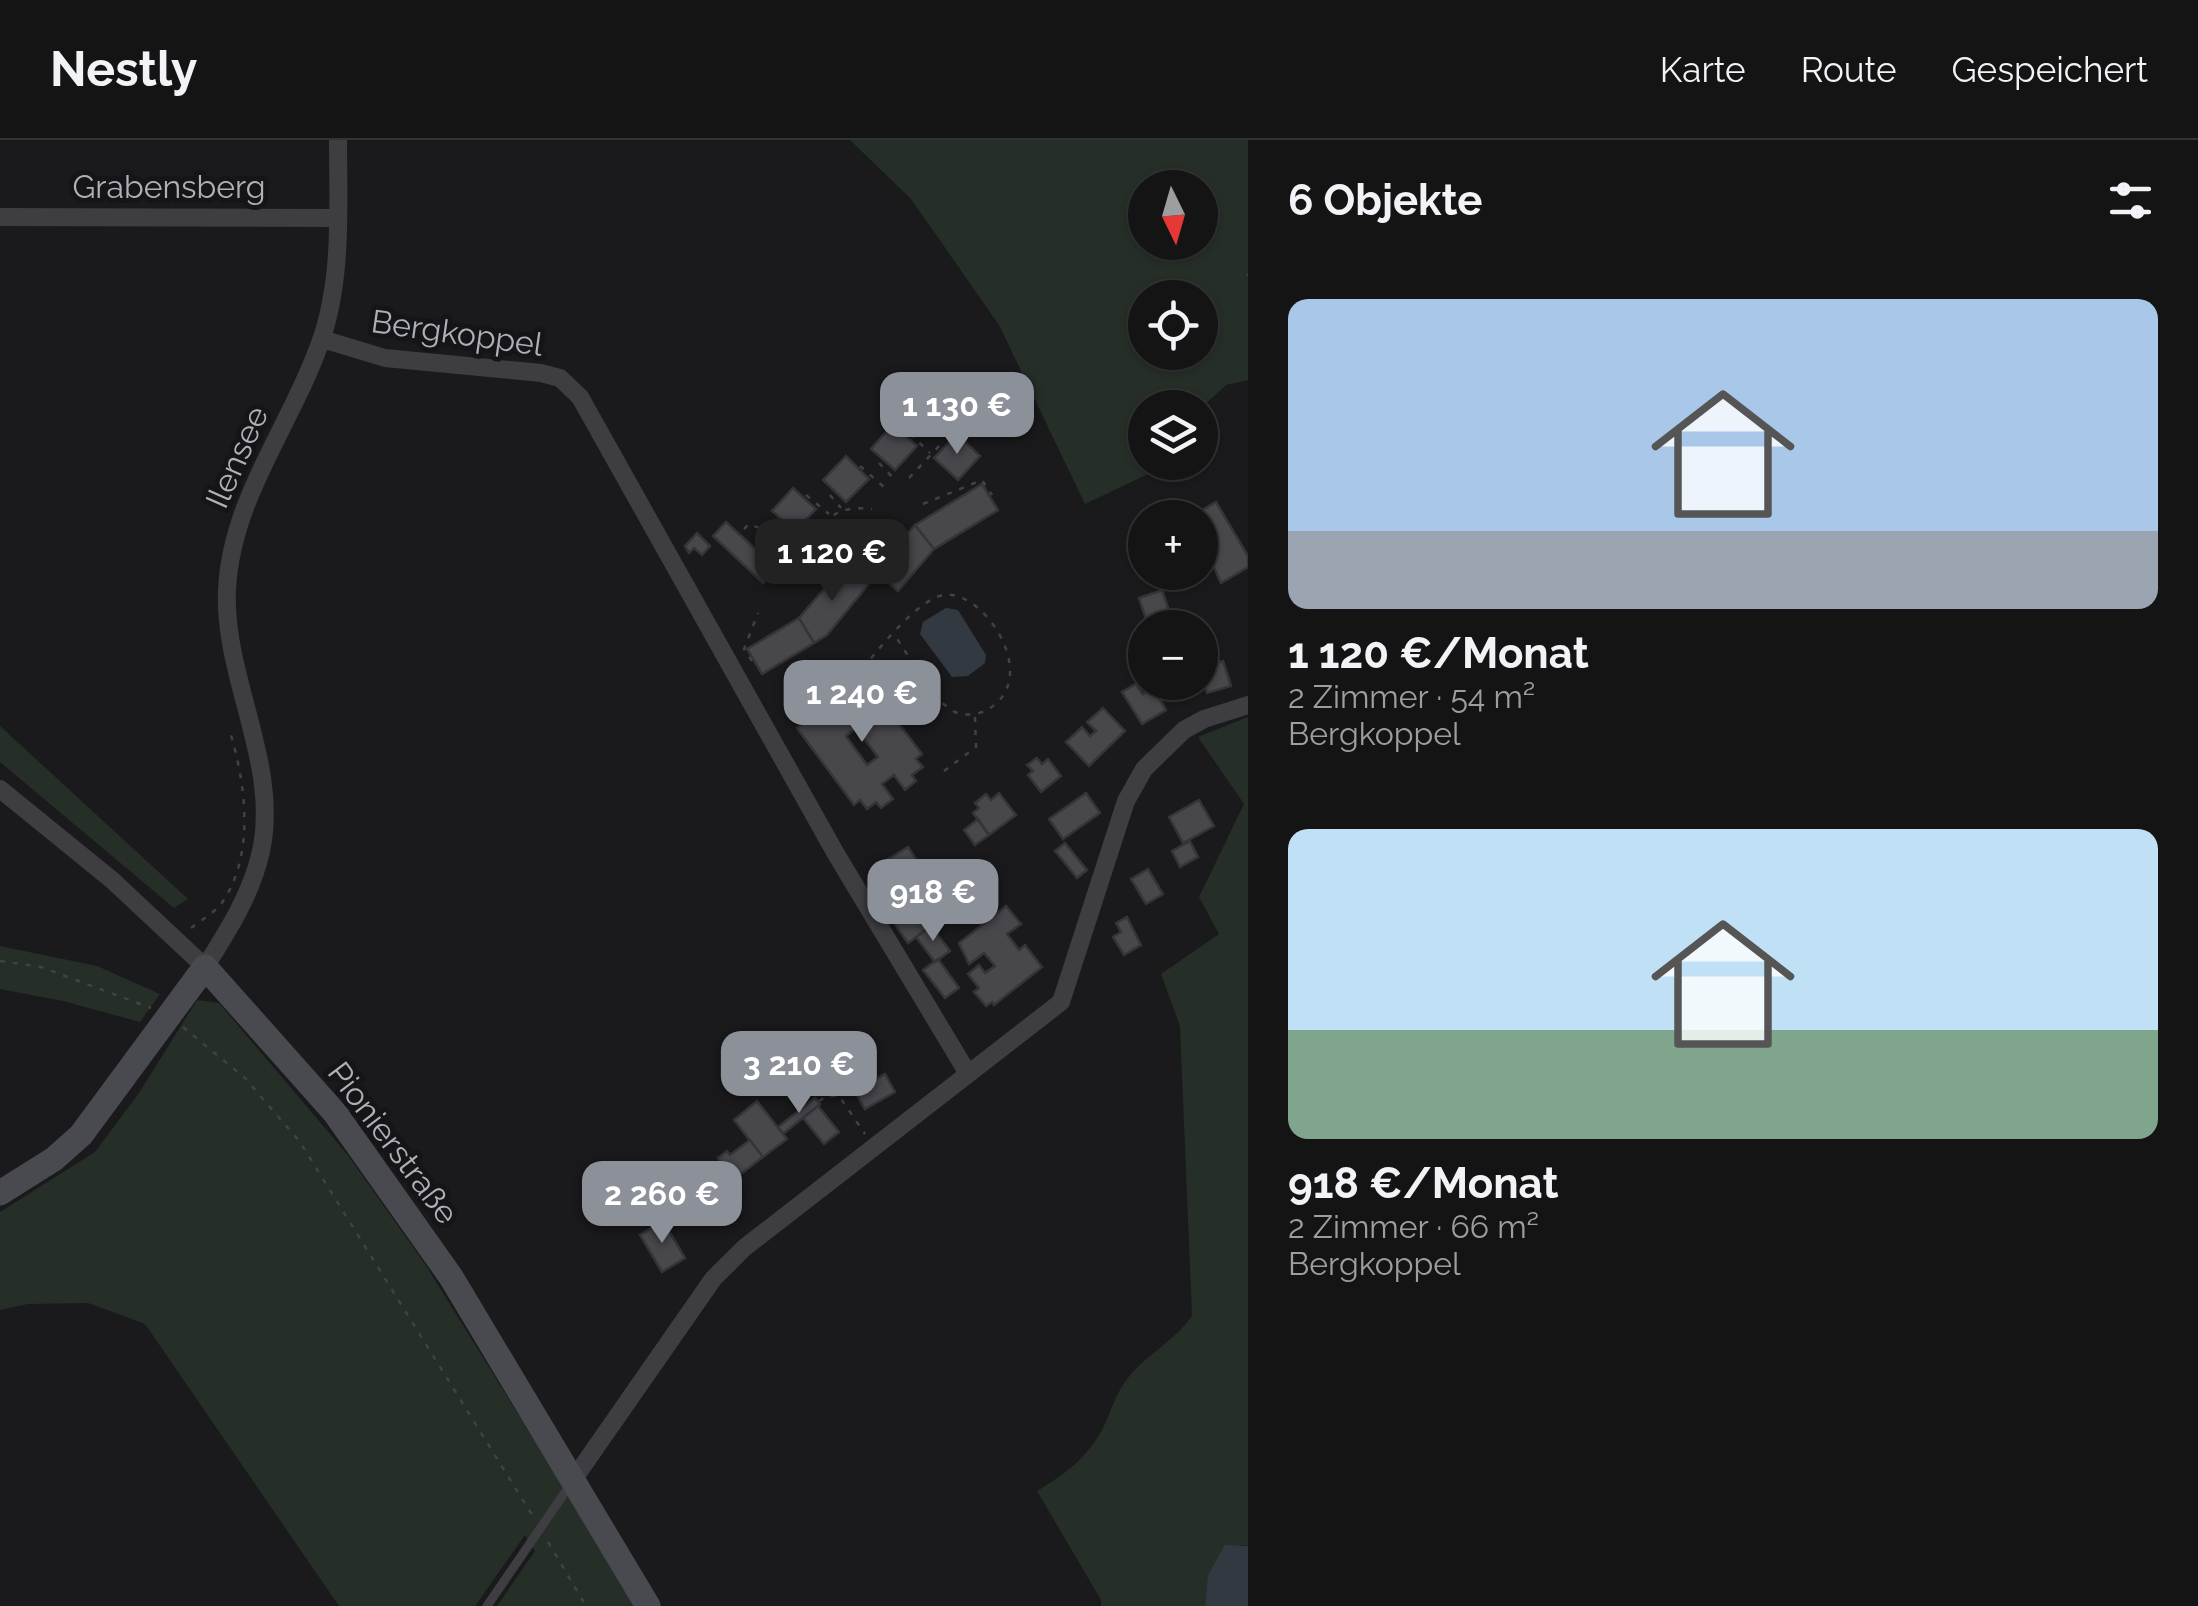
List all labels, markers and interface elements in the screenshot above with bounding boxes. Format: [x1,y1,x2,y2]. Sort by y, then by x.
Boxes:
text: Nestly [50,41,197,97]
text: Karte [1660,49,1746,90]
text: Route [1801,49,1897,90]
text: Gespeichert [1952,49,2148,90]
street label: Grabensberg [72,168,266,205]
north arrow [1128,170,1218,260]
map controls [1128,170,1218,700]
icon: filters [2103,173,2158,228]
text: 6 Objekte [1288,176,1483,225]
button: locate [1128,280,1218,370]
street label: Bergkoppel [369,302,545,363]
icon: home [1633,364,1813,544]
pin: 1 130 € [865,372,1049,457]
text: 1 130 € [902,386,1012,423]
button: layers [1128,390,1218,480]
street label: Ilensee [198,400,275,513]
button: + [1128,500,1218,590]
pin: 1 120 € [740,519,924,604]
text: 1 120 € [777,533,887,570]
button: − [1128,610,1218,700]
text: 1 120 €/Monat [1288,629,1589,678]
pin: 1 240 € [770,660,954,745]
text: 1 240 € [806,674,918,711]
text: 2 Zimmer · 54 m² [1288,678,1535,715]
text: Bergkoppel [1288,715,1461,752]
pin: 918 € [863,859,1003,944]
text: 918 € [889,873,977,910]
icon: home [1633,894,1813,1074]
pin: 3 210 € [707,1031,891,1116]
text: 3 210 € [743,1045,855,1082]
street label: Pionierstraße [321,1055,466,1231]
text: 918 €/Monat [1288,1159,1559,1208]
pin: 2 260 € [570,1161,754,1246]
text: 2 260 € [604,1175,720,1212]
text: 2 Zimmer · 66 m² [1288,1208,1539,1245]
text: Bergkoppel [1288,1245,1461,1282]

